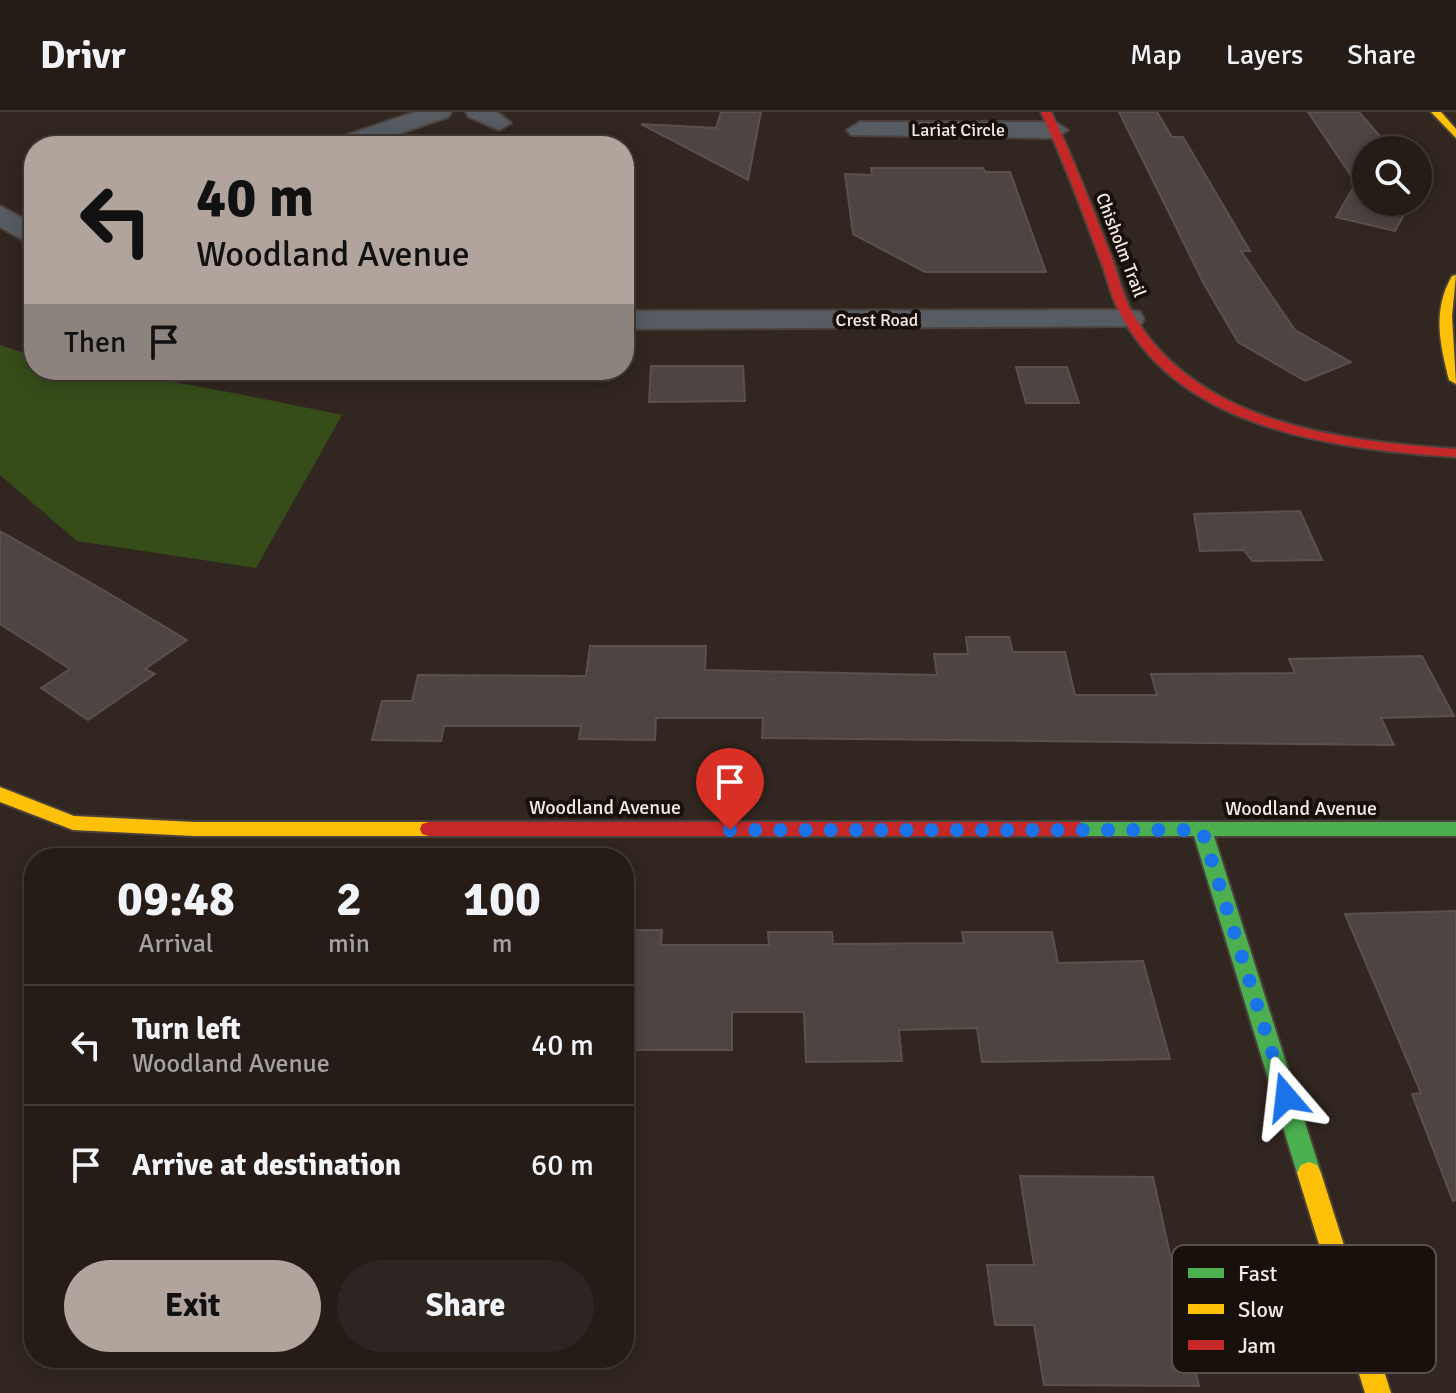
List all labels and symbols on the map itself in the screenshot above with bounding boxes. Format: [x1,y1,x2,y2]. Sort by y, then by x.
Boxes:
street label: Lariat Circle [911,119,1005,141]
street label: Chisholm Trail [1091,190,1151,300]
street label: Crest Road [836,309,918,331]
pin [696,748,764,830]
street label: Woodland Avenue [529,795,681,820]
street label: Woodland Avenue [1225,796,1377,821]
position arrow [1244,1055,1328,1139]
legend [1172,1245,1436,1373]
text: Fast [1238,1260,1278,1287]
text: Slow [1238,1296,1284,1323]
text: Jam [1238,1332,1276,1359]

